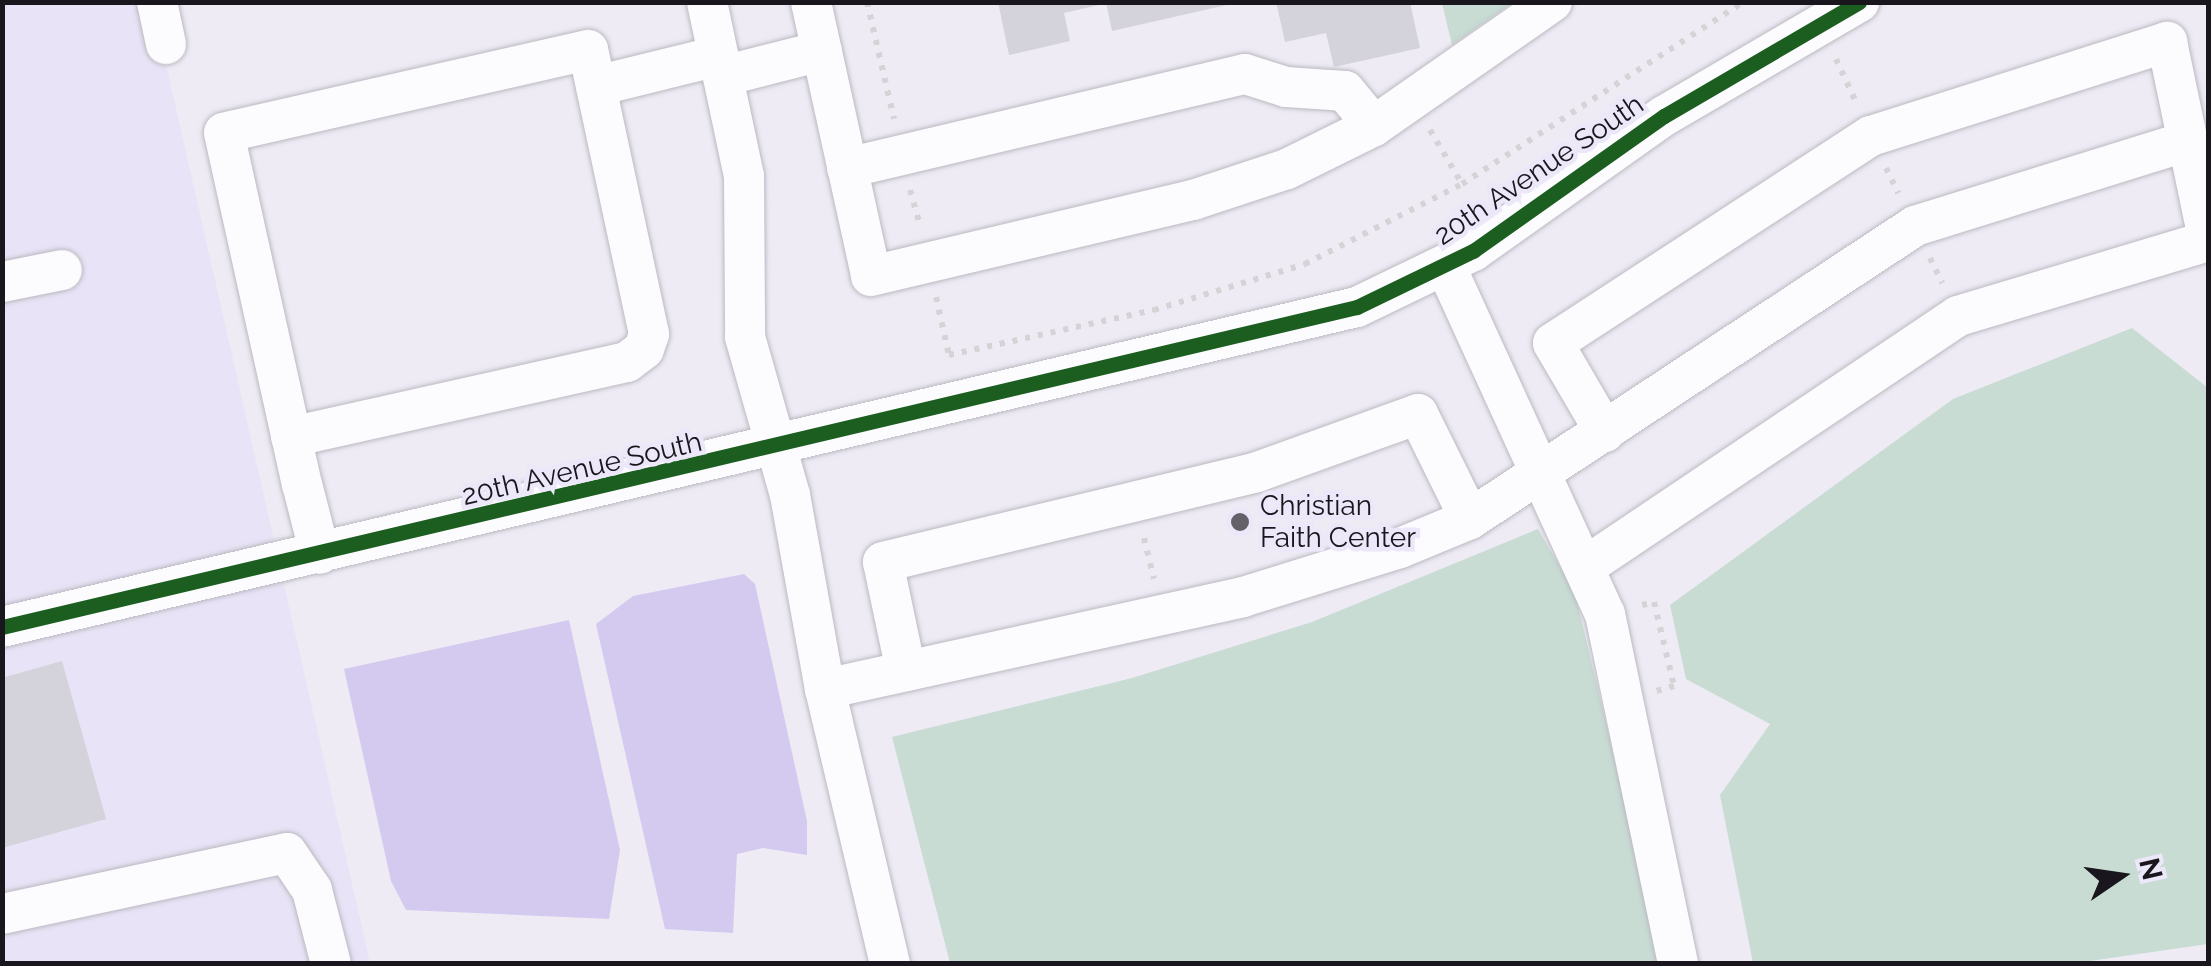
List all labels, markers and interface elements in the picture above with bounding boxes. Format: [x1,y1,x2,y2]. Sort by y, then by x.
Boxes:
street label: 20th Avenue South [1428,87,1650,253]
street label: 20th Avenue South [458,425,706,513]
place label: Christian Faith Center [1260,489,1416,555]
marker: Christian Faith Center [1229,511,1251,533]
north arrow [2071,826,2171,926]
text: N [2132,855,2169,883]

